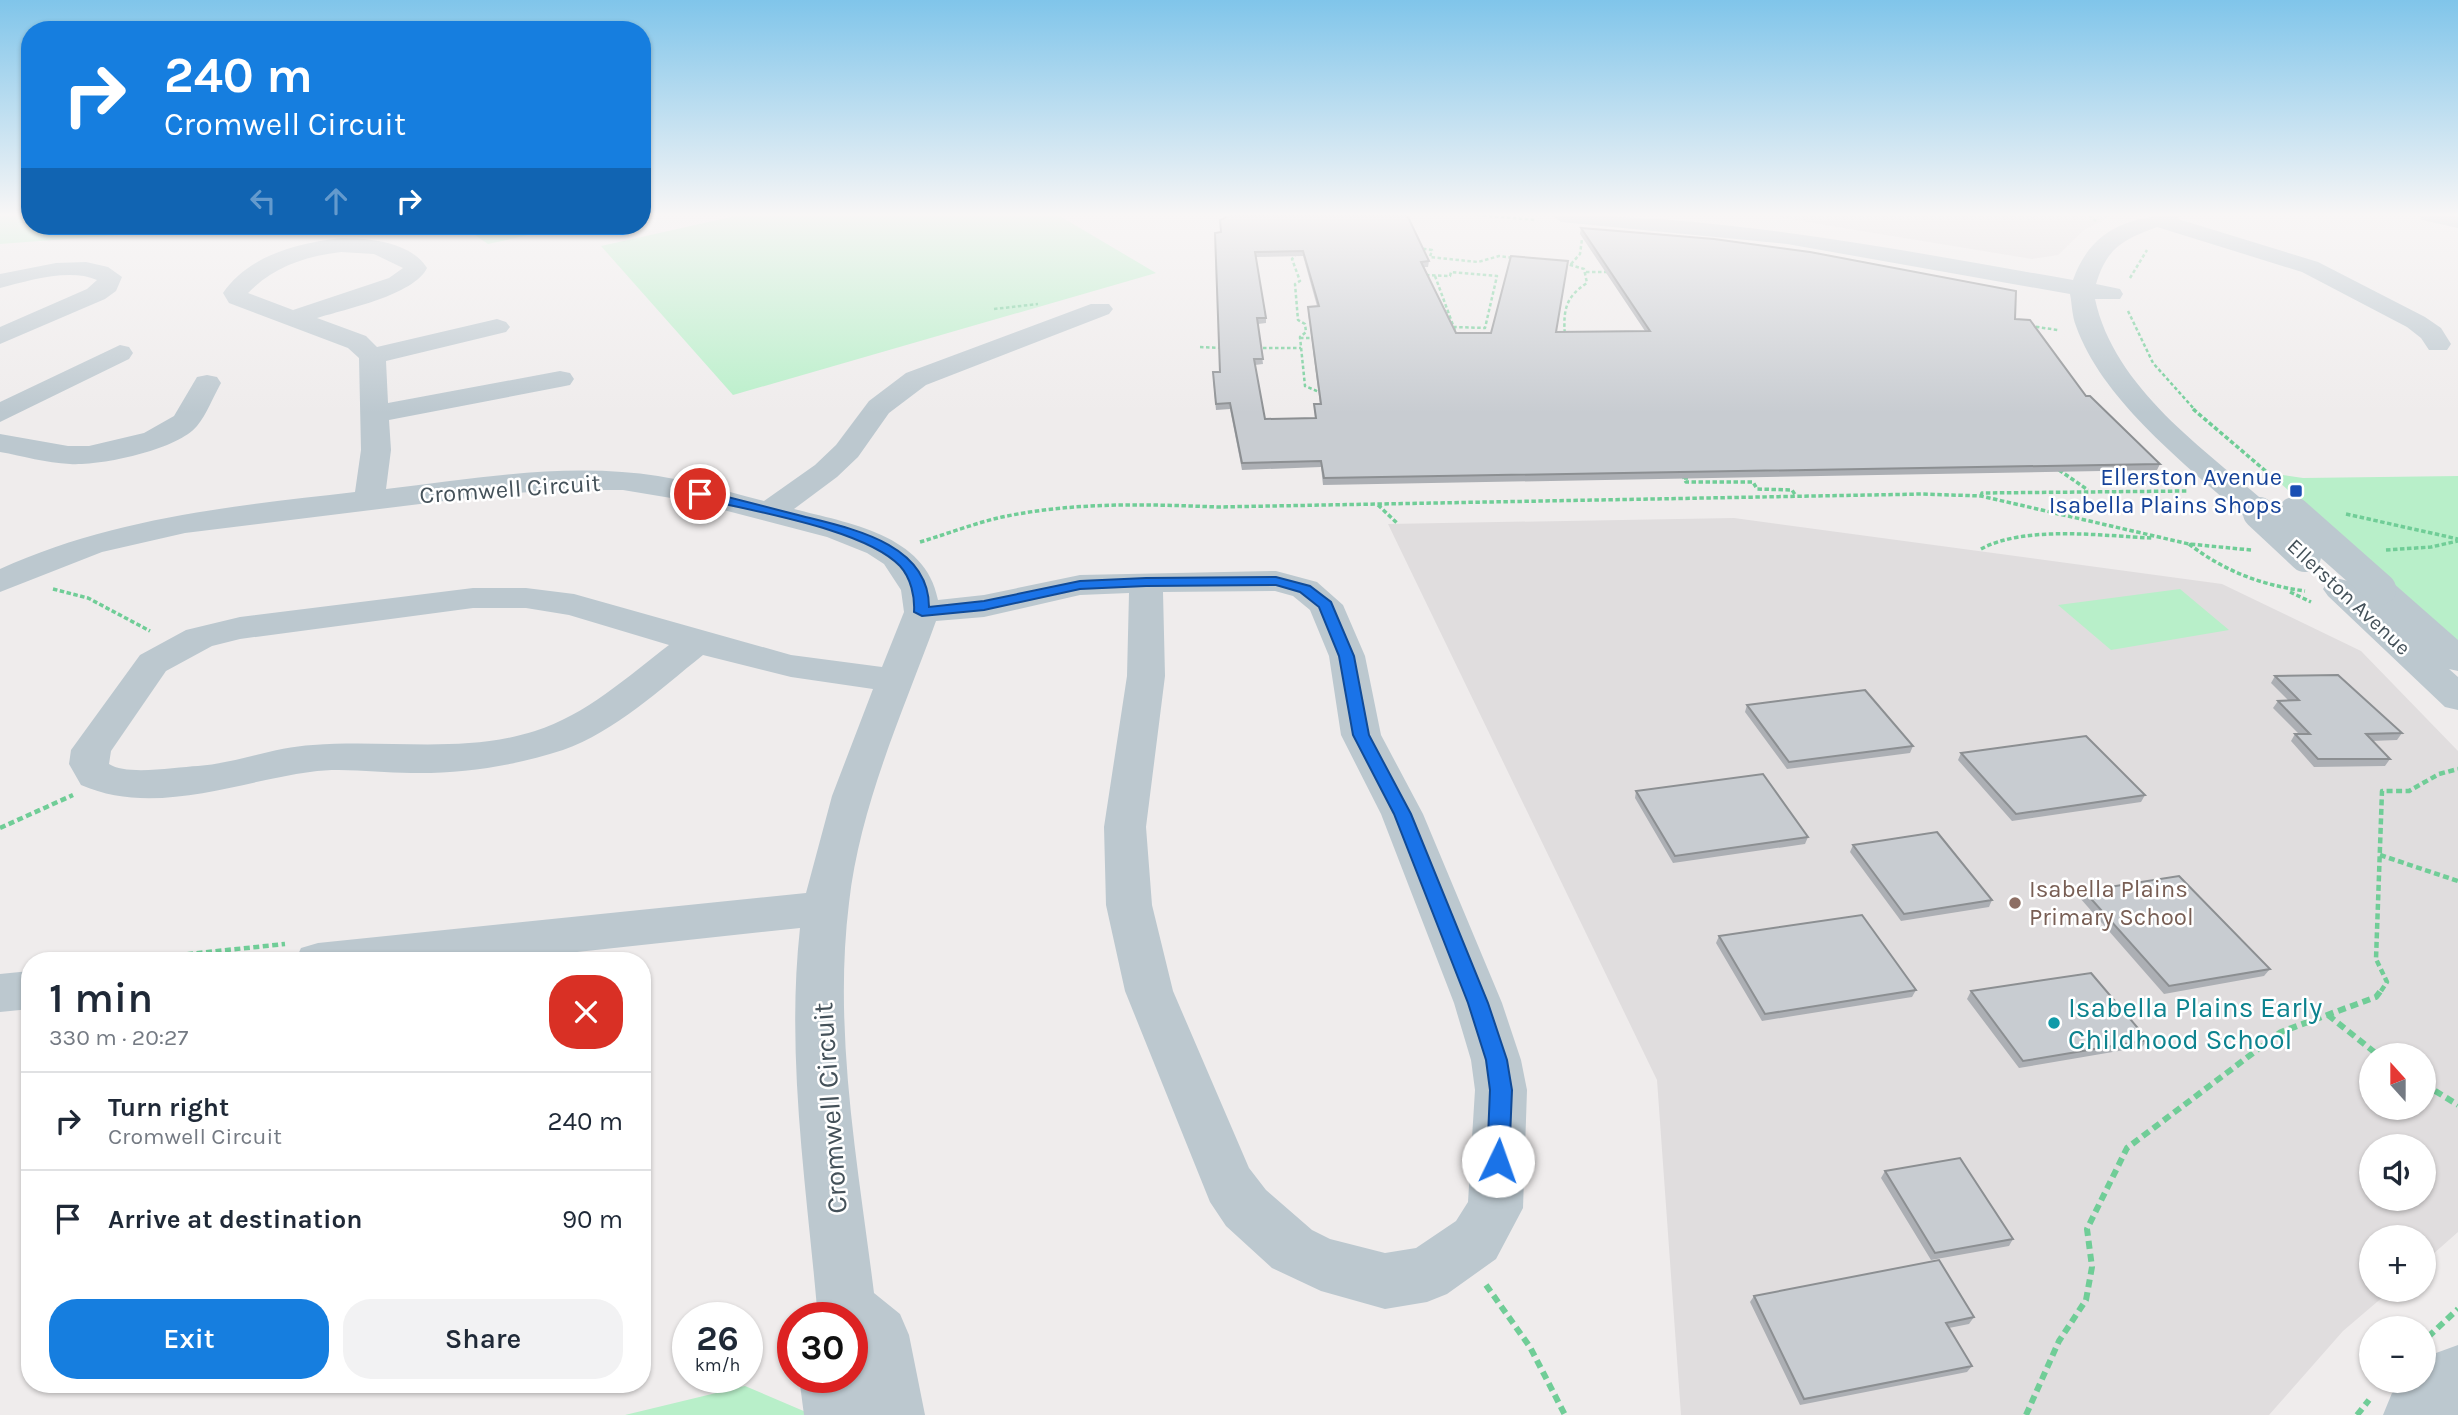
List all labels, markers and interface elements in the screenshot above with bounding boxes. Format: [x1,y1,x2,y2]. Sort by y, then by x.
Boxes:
text: 240 m [164,47,313,104]
icon: right [49,49,140,140]
text: Cromwell Circuit [164,106,406,143]
icon: left [244,182,282,220]
icon: ahead [317,182,355,220]
icon: right [390,182,428,220]
place label: Ellerston Avenue Isabella Plains Shops [2049,463,2282,519]
pin [670,464,730,524]
street label: Cromwell Circuit [419,469,601,509]
icon: arrive [681,475,719,513]
marker: Ellerston Avenue Isabella Plains Shops [2288,483,2304,499]
street label: Ellerston Avenue [2283,534,2415,660]
place label: Isabella Plains Primary School [2029,875,2194,931]
marker: Isabella Plains Primary School [2007,895,2023,911]
text: 1 min [49,973,153,1023]
button: close [549,975,623,1049]
place label: Isabella Plains Early Childhood School [2068,991,2322,1056]
street label: Cromwell Circuit [806,1001,854,1215]
marker: Isabella Plains Early Childhood School [2046,1015,2062,1031]
text: 330 m · 20:27 [49,1024,188,1051]
north arrow [2359,1043,2436,1120]
map controls [2359,1043,2436,1393]
text: Turn right [108,1092,229,1123]
icon: right [49,1102,87,1140]
text: 240 m [547,1106,623,1137]
text: Cromwell Circuit [108,1123,282,1150]
position arrow [1461,1124,1535,1198]
button: sound [2359,1134,2436,1211]
icon: arrive [49,1200,87,1238]
text: Arrive at destination [108,1204,362,1235]
text: 90 m [562,1204,623,1235]
button: + [2359,1225,2436,1302]
button: Exit [49,1299,329,1379]
button: Share [343,1299,623,1379]
speed limit sign: 30 [777,1302,868,1393]
button: − [2359,1316,2436,1393]
text: 26 [696,1318,739,1359]
text: km/h [695,1354,740,1376]

